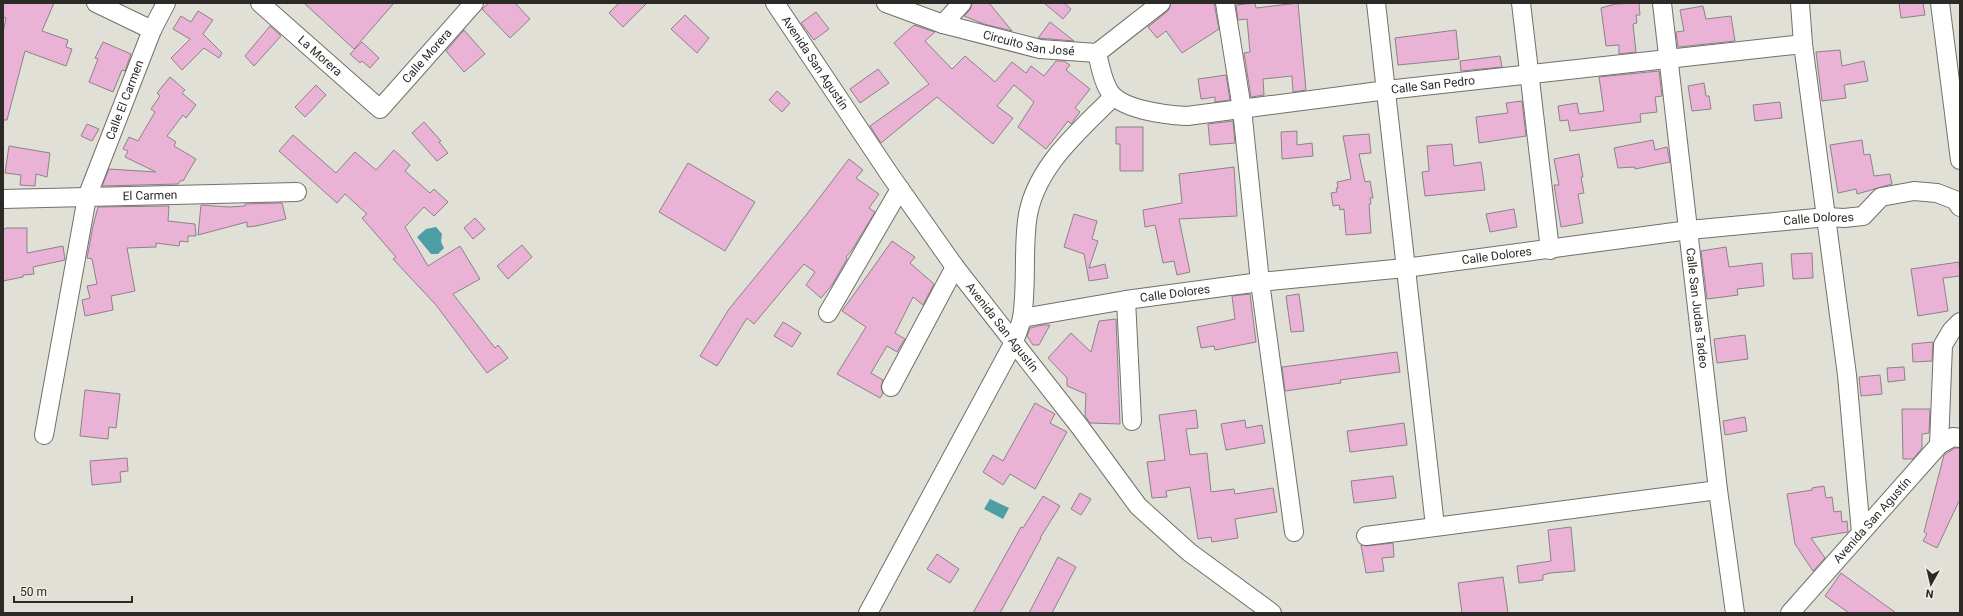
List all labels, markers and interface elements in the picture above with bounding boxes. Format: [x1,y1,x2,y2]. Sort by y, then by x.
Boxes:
street label: Avenida San Agustín [779,13,851,112]
street label: Calle Morera [399,26,455,86]
street label: Circuito San José [981,28,1075,58]
street label: La Morera [295,33,345,79]
street label: Calle El Carmen [103,58,147,142]
street label: Calle San Pedro [1390,73,1476,97]
street label: El Carmen [122,188,177,203]
street label: Calle Dolores [1783,210,1854,228]
street label: Calle Dolores [1461,244,1533,267]
street label: Calle San Judas Tadeo [1683,247,1711,369]
street label: Avenida San Agustín [963,280,1041,375]
street label: Calle Dolores [1139,282,1211,305]
street label: Avenida San Agustín [1831,475,1914,566]
north arrow [1911,564,1951,604]
scale bar [14,578,132,604]
text: 50 m [20,585,47,599]
text: N [1925,586,1934,600]

